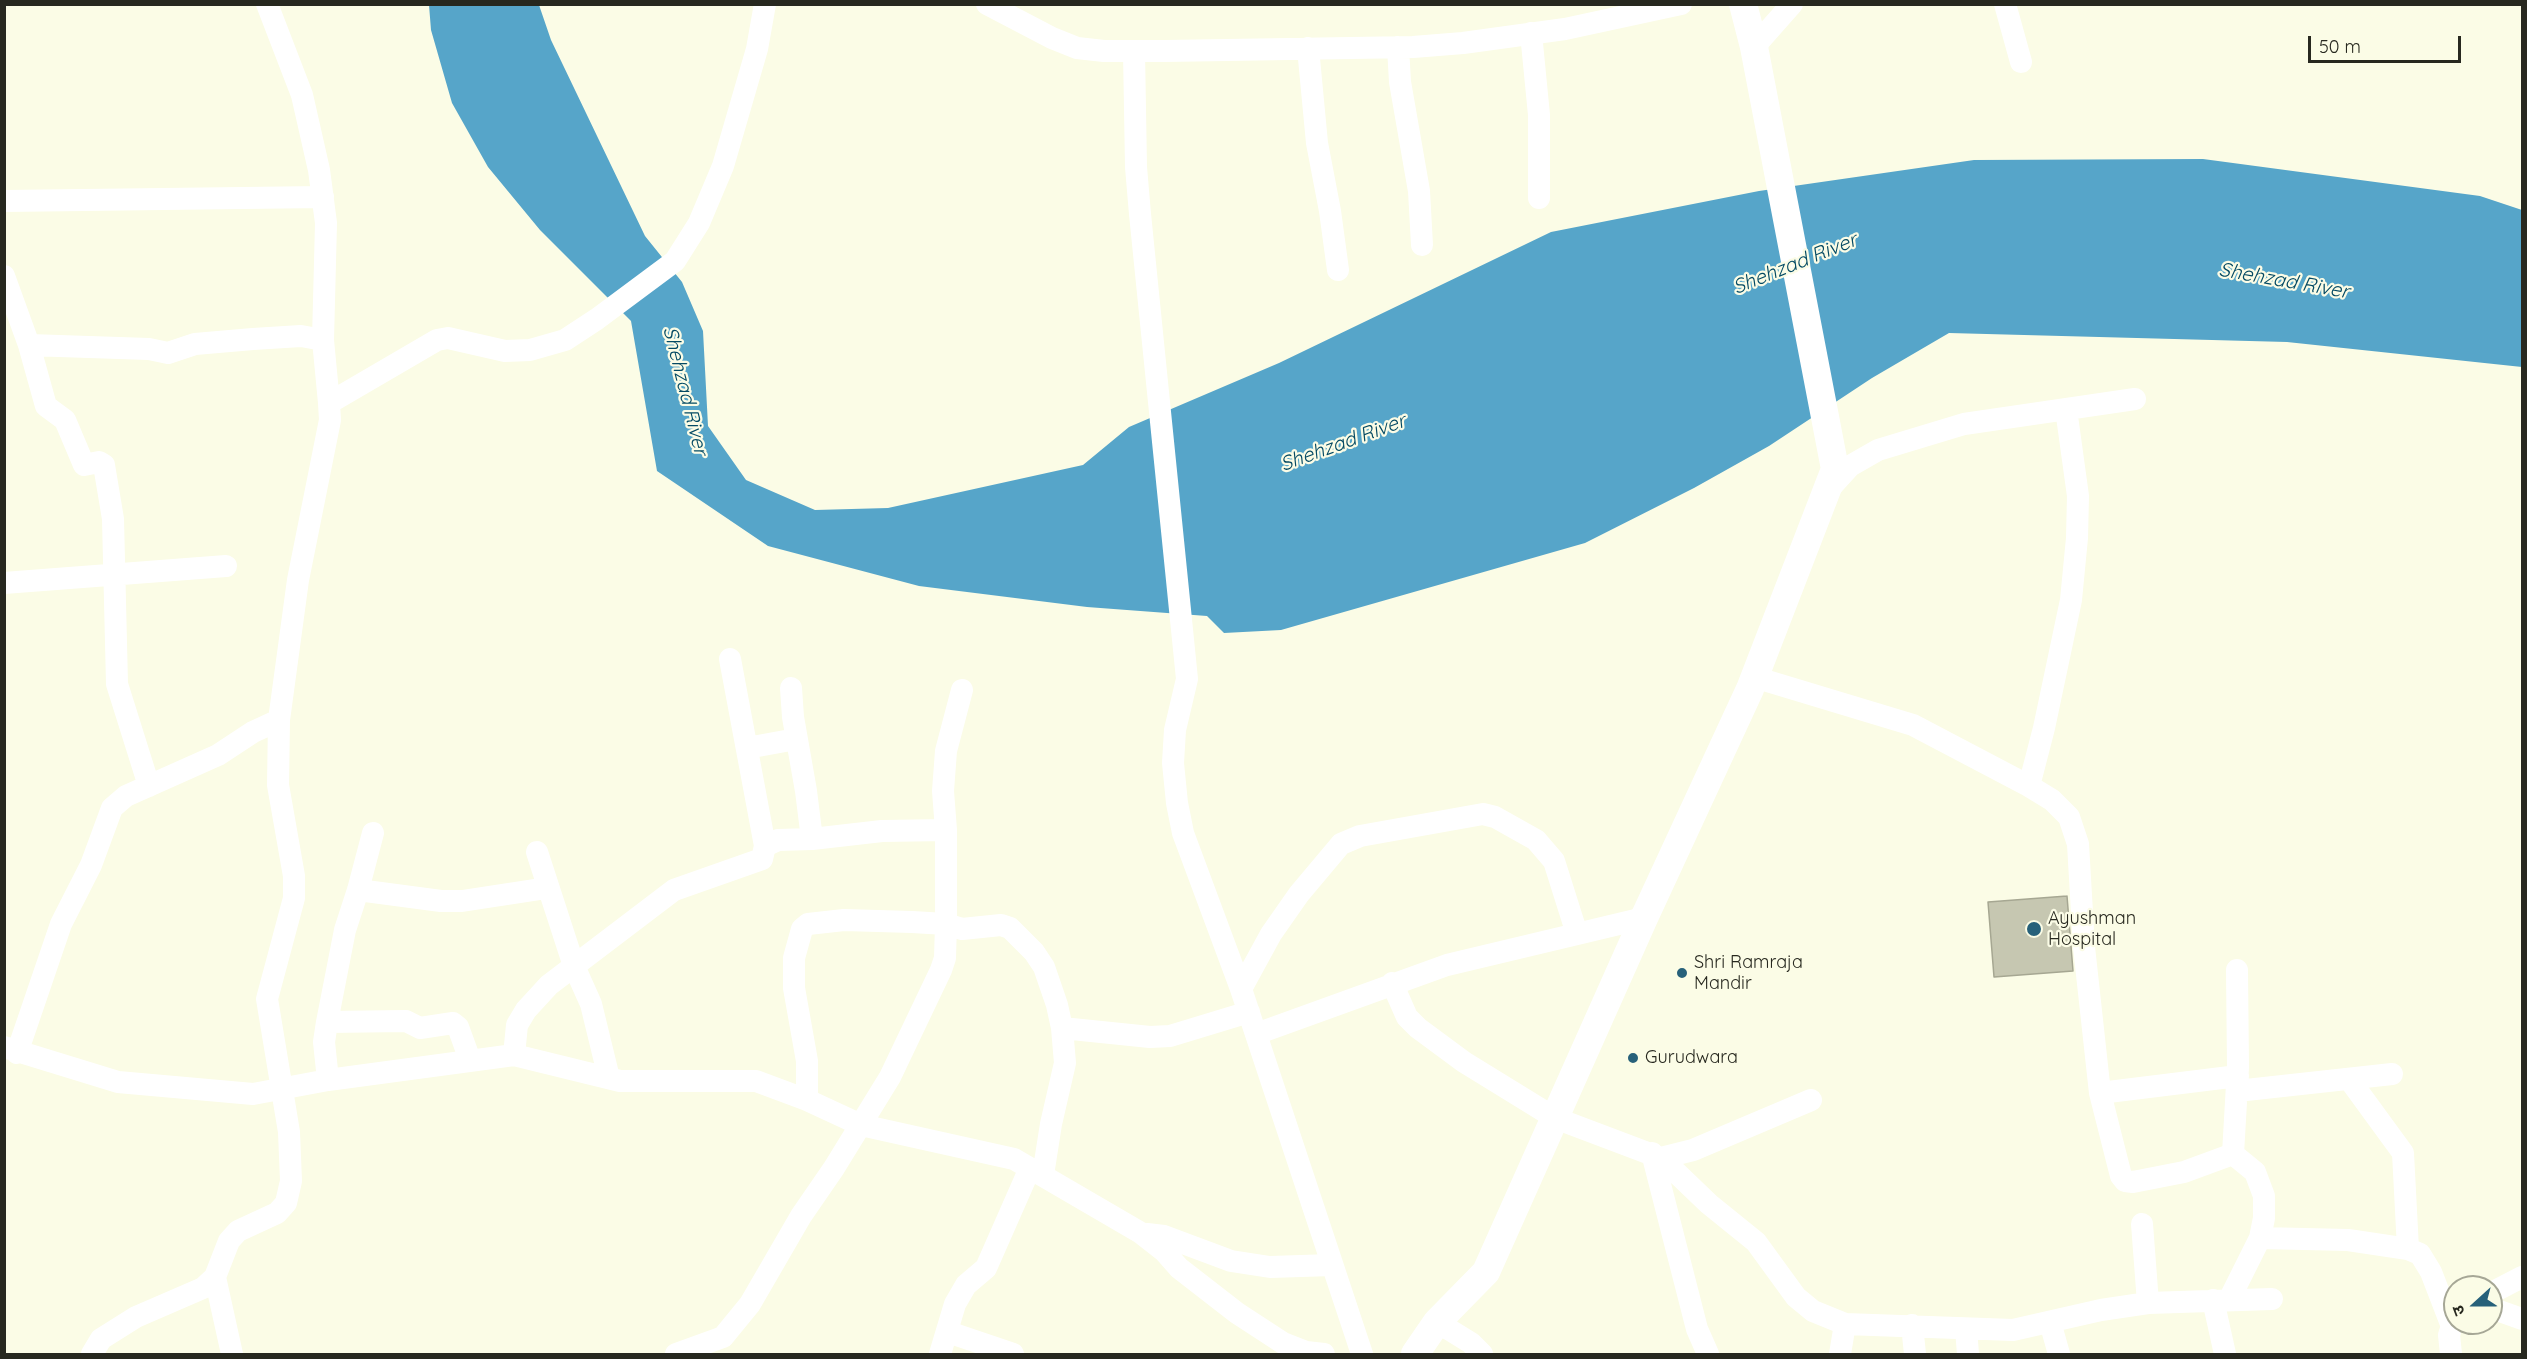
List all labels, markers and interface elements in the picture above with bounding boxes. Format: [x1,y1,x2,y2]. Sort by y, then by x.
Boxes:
scale bar [2311,24,2464,62]
text: 50 m [2319,35,2361,58]
water label: Shehzad River [1729,228,1861,300]
water label: Shehzad River [2217,258,2351,304]
water label: Shehzad River [657,324,713,458]
water label: Shehzad River [1277,409,1409,477]
place label: Ayushman Hospital [2048,908,2136,950]
marker: Ayushman Hospital [2025,920,2043,938]
place label: Shri Ramraja Mandir [1694,952,1803,994]
marker: Shri Ramraja Mandir [1675,966,1689,980]
place label: Gurudwara [1645,1047,1738,1069]
marker: Gurudwara [1626,1051,1640,1065]
north arrow [2443,1275,2503,1335]
text: उ [2447,1303,2469,1319]

